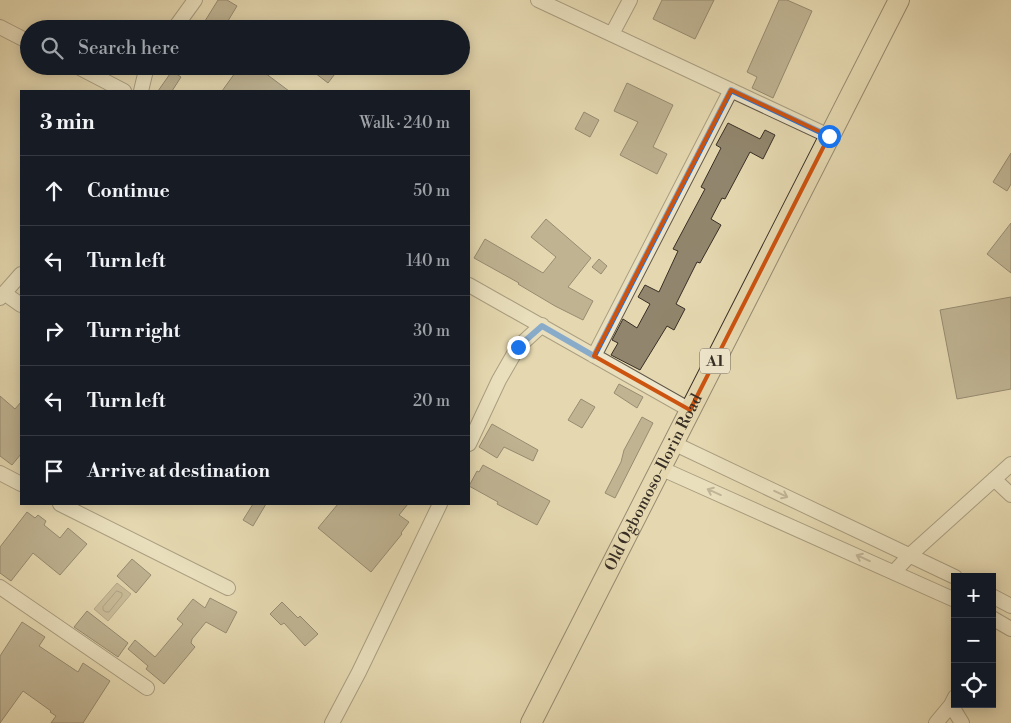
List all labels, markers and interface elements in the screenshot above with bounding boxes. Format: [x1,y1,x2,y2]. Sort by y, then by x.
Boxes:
search box [20,20,470,75]
icon: search [38,34,66,62]
text: Search here [78,36,179,60]
text: 3 min [40,110,95,136]
text: Walk · 240 m [359,113,450,133]
route start [818,125,841,148]
icon: ahead [40,177,68,205]
text: Continue [87,179,170,203]
text: 50 m [413,181,450,201]
icon: left [40,247,68,275]
text: Turn left [87,249,166,273]
text: 140 m [406,251,450,271]
icon: right [40,317,68,345]
text: Turn right [87,319,180,343]
text: 30 m [413,321,450,341]
route end [507,336,530,359]
road number: A1 [700,348,730,374]
icon: left [40,387,68,415]
text: Turn left [87,389,166,413]
street label: Old Ogbomoso-Ilorin Road [600,390,707,574]
text: 20 m [413,391,450,411]
icon: arrive [40,457,68,485]
text: Arrive at destination [87,459,270,483]
one-way arrow [707,487,722,497]
one-way arrow [773,490,788,499]
one-way arrow [856,552,871,562]
map controls [951,573,996,708]
button: + [951,573,996,618]
button: − [951,618,996,663]
button: locate [951,663,996,708]

